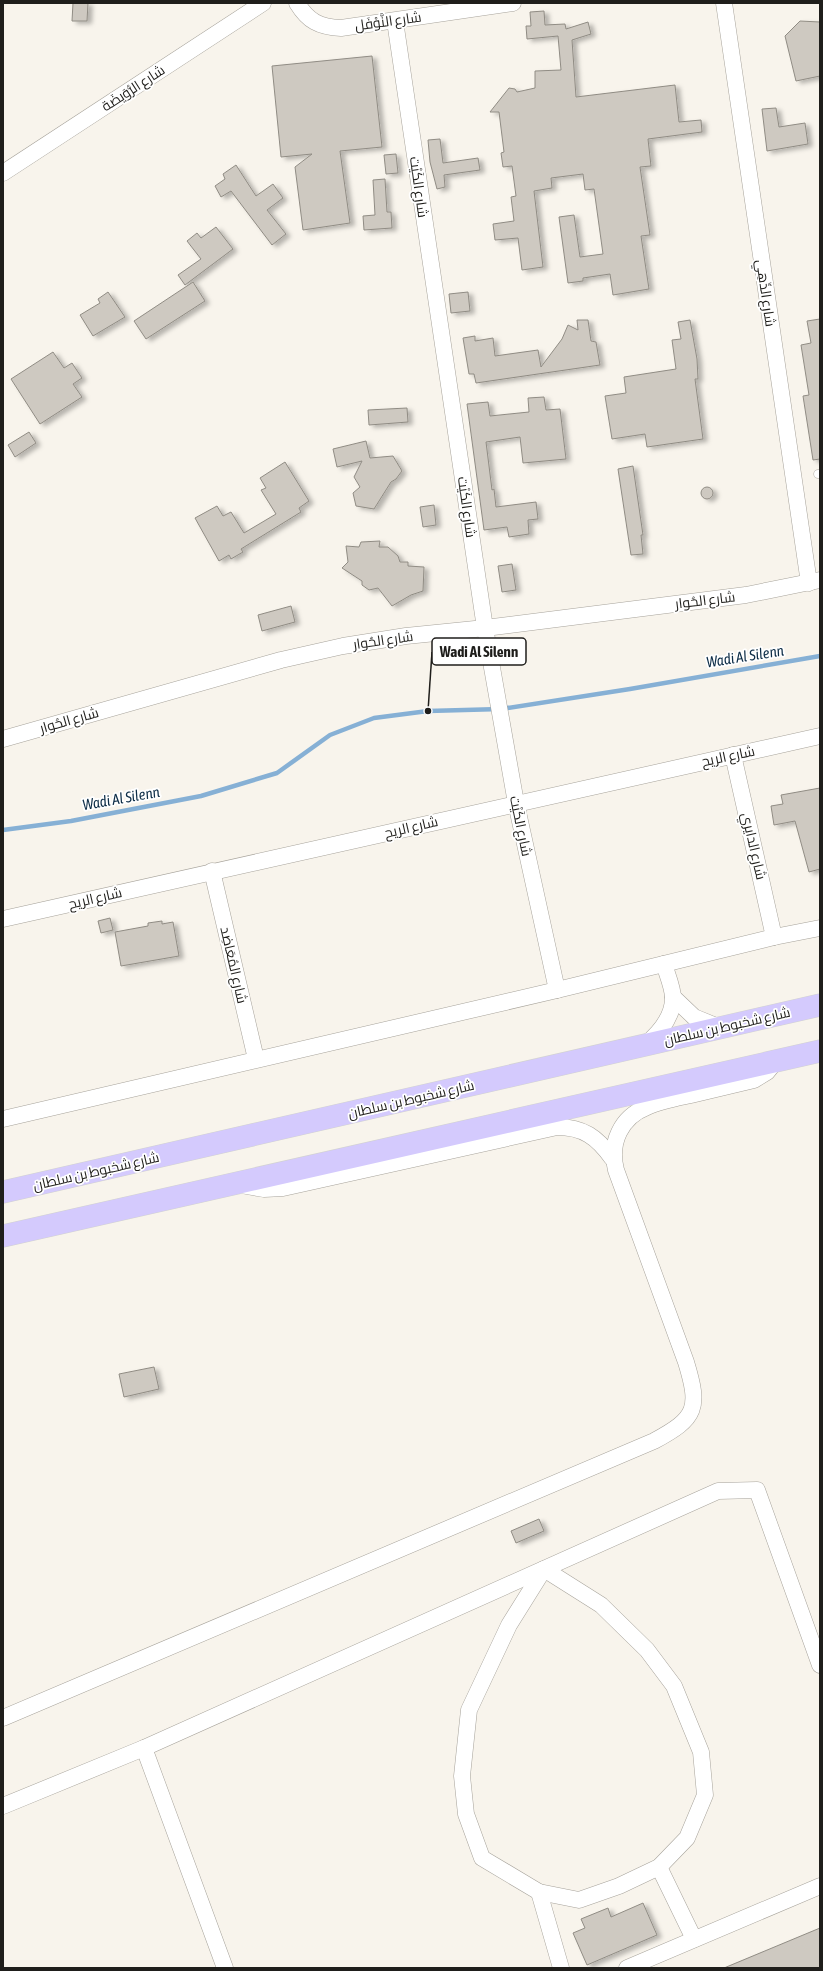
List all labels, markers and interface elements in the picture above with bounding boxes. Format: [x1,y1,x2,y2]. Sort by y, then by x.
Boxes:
street label: شارع النَّوْفَل [353,7,423,35]
street label: شارع الرُّوَيضَة [98,62,168,115]
street label: شارع الكَيْت [406,155,431,219]
street label: شارع الدِّهِي [749,258,779,328]
street label: شارع الكَيْت [454,475,479,539]
street label: شارع الحُوار [673,588,736,613]
street label: شارع الحُوار [351,628,414,653]
callout: Wadi Al Silenn [432,638,526,665]
water label: Wadi Al Silenn [705,641,785,671]
text: Wadi Al Silenn [439,643,518,660]
street label: شارع الحُوار [37,704,101,737]
street label: شارع الريح [700,743,757,770]
water label: Wadi Al Silenn [81,783,161,813]
street label: شارع الكَيْت [506,794,535,858]
street label: شارع الدايري [735,811,769,882]
street label: شارع الريح [383,813,440,842]
street label: شارع الريح [67,884,124,913]
street label: شارع المُعَاضِد [216,925,251,1005]
street label: شارع شخبوط بن سلطان [662,1004,792,1049]
street label: شارع شخبوط بن سلطان [346,1077,476,1122]
street label: شارع شخبوط بن سلطان [31,1149,161,1194]

